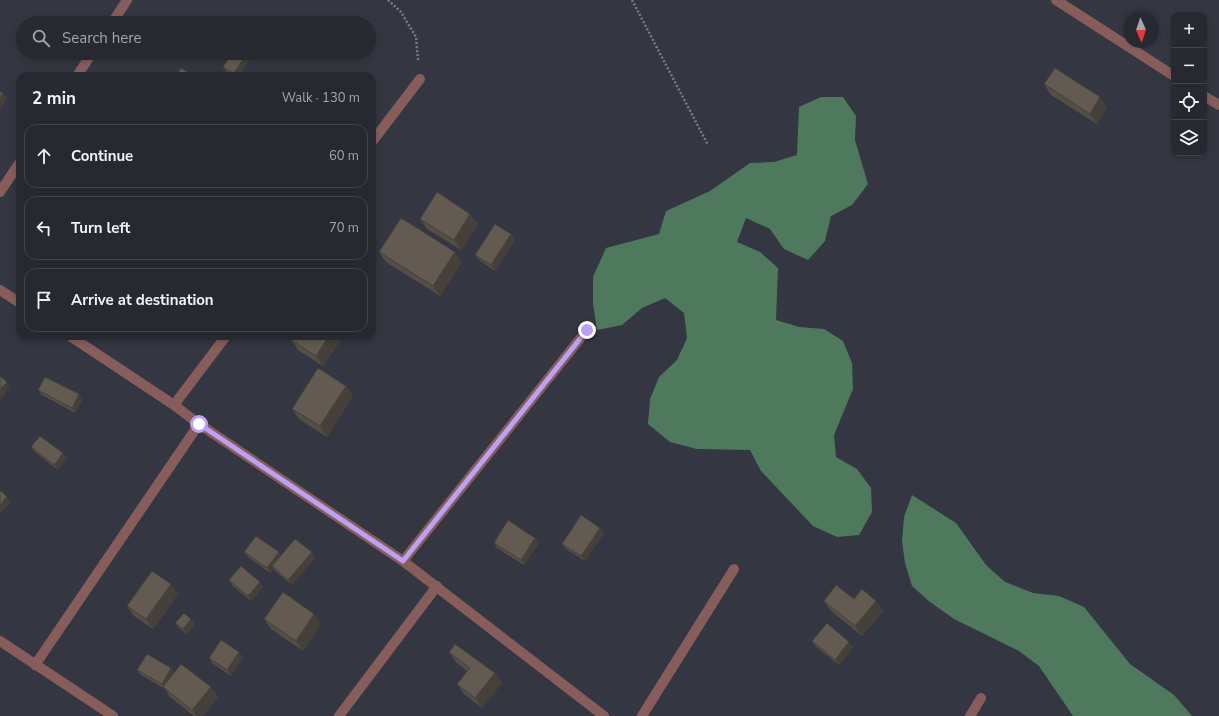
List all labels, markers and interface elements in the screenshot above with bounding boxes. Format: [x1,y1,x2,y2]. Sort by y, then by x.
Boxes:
north arrow [1123,12,1159,48]
map controls [1171,12,1207,156]
button: + [1171,12,1207,48]
search box [16,16,376,60]
icon: search [30,27,52,49]
text: Search here [62,28,142,48]
button: − [1171,48,1207,84]
button: locate [1171,84,1207,120]
text: 2 min [32,87,76,110]
text: Walk · 130 m [282,89,360,107]
button: layers [1171,120,1207,156]
icon: ahead [33,145,55,167]
text: Continue [71,146,133,166]
text: 60 m [329,147,359,165]
icon: left [33,217,55,239]
text: Turn left [71,218,130,238]
text: 70 m [329,219,359,237]
icon: arrive [33,289,55,311]
text: Arrive at destination [71,290,214,310]
route end [578,321,596,339]
route start [190,415,208,433]

